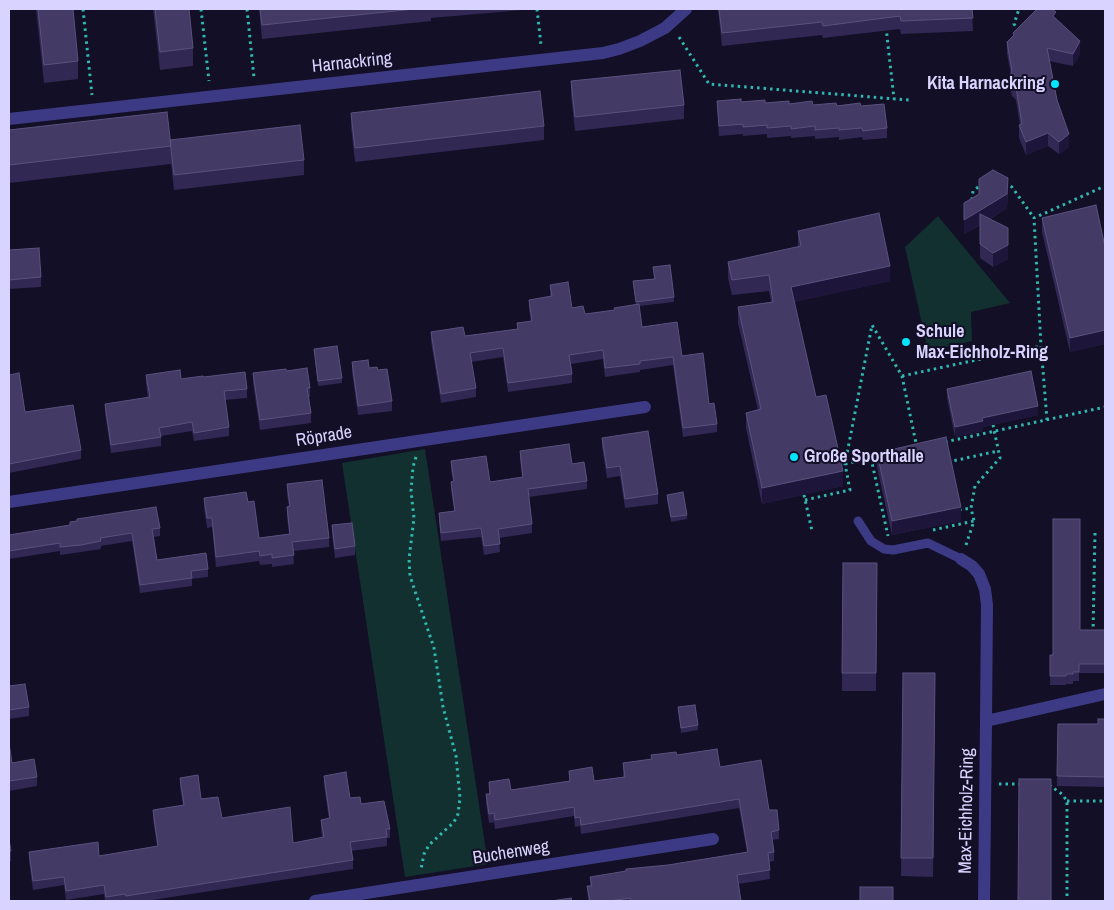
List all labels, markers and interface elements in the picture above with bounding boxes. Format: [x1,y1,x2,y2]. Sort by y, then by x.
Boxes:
street label: Harnackring [311,48,393,78]
place label: Kita Harnackring [927,73,1045,95]
marker: Kita Harnackring [1049,78,1061,90]
place label: Schule Max-Eichholz-Ring [916,321,1048,364]
marker: Schule Max-Eichholz-Ring [900,336,912,348]
street label: Röprade [294,422,354,452]
place label: Große Sporthalle [804,446,924,468]
marker: Große Sporthalle [788,451,800,463]
street label: Max-Eichholz-Ring [955,748,979,874]
street label: Buchenweg [471,836,551,870]

